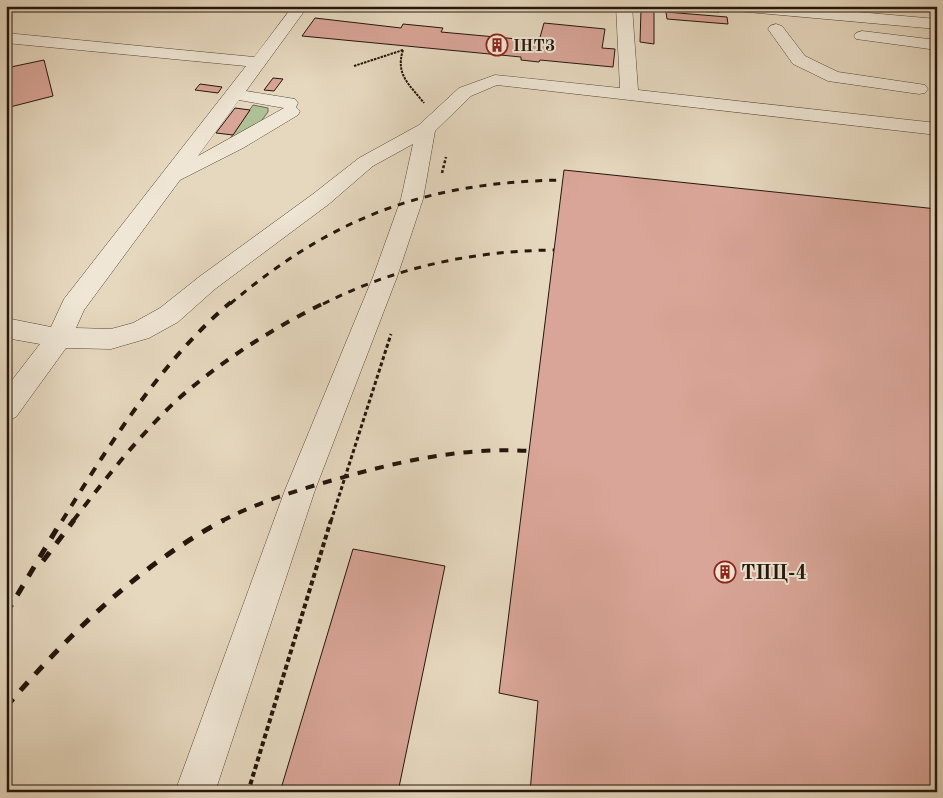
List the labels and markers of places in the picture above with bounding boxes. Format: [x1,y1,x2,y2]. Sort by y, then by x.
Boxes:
building icon: ІНТЗ [485,33,509,57]
place label: ІНТЗ [513,39,555,55]
building icon: ТПЦ-4 [713,560,737,584]
place label: ТПЦ-4 [741,564,807,584]

